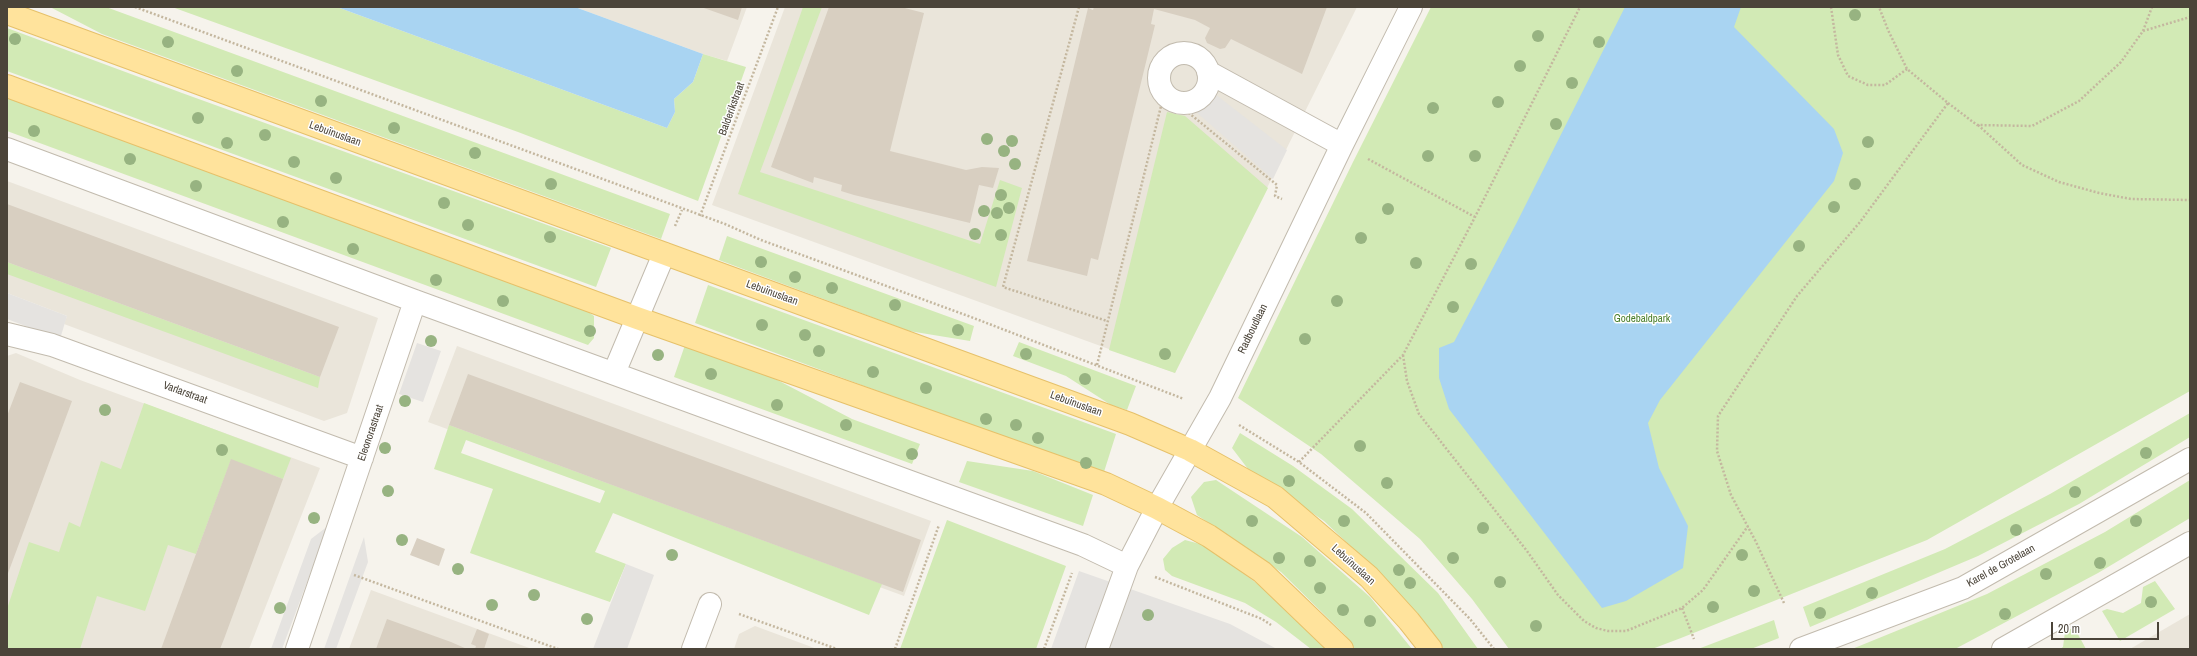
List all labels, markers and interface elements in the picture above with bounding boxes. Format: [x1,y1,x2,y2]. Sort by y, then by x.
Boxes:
street label: Balderikstraat [716,81,748,137]
street label: Lebuïnuslaan [307,119,363,149]
street label: Lebuïnuslaan [744,278,800,308]
street label: Radboudlaan [1235,302,1271,356]
park label: Godebaldpark [1614,312,1670,326]
street label: Varlarstraat [161,379,209,407]
street label: Lebuïnuslaan [1048,389,1104,419]
street label: Eleonorastraat [355,403,387,463]
street label: Lebuïnuslaan [1328,542,1378,588]
street label: Karel de Grotelaan [1965,542,2037,590]
scale bar [2053,614,2161,640]
text: 20 m [2058,621,2080,637]

